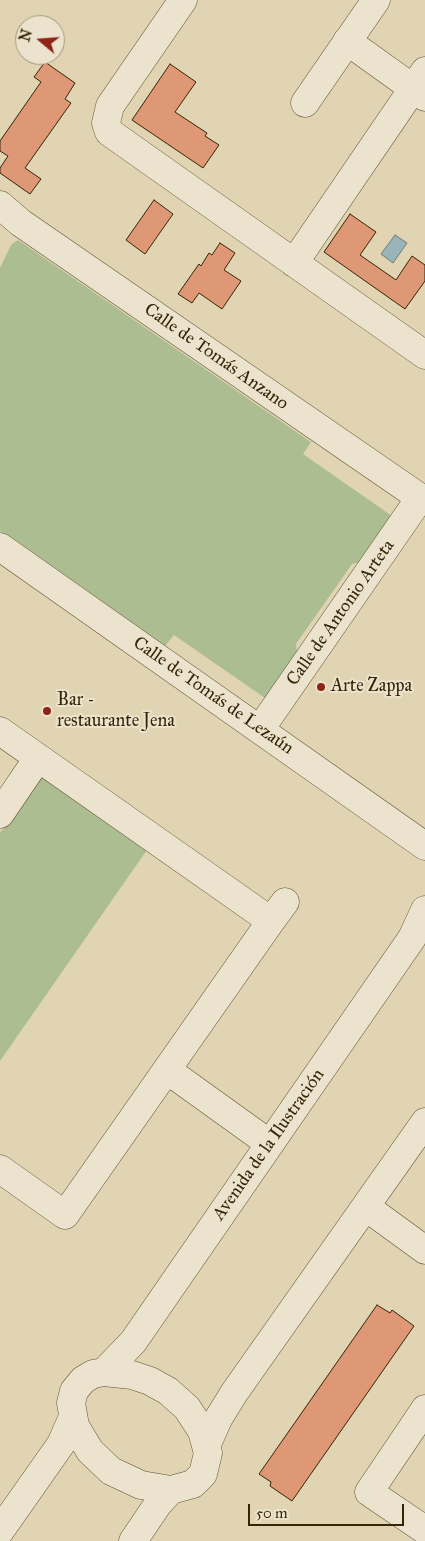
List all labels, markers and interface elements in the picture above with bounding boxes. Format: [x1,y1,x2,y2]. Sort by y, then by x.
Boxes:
north arrow [15,15,65,65]
text: N [16,27,36,44]
street label: Calle de Tomás Anzano [140,299,292,415]
street label: Calle de Antonio Arteta [283,536,399,690]
street label: Calle de Tomás de Lezaún [129,632,297,760]
place label: Arte Zappa [331,676,412,698]
marker: Arte Zappa [315,681,327,693]
place label: Bar - restaurante Jena [57,690,175,732]
marker: Bar - restaurante Jena [41,705,53,717]
street label: Avenida de la Ilustración [209,1065,329,1225]
scale bar [250,1494,406,1526]
text: 50 m [256,1504,288,1522]

